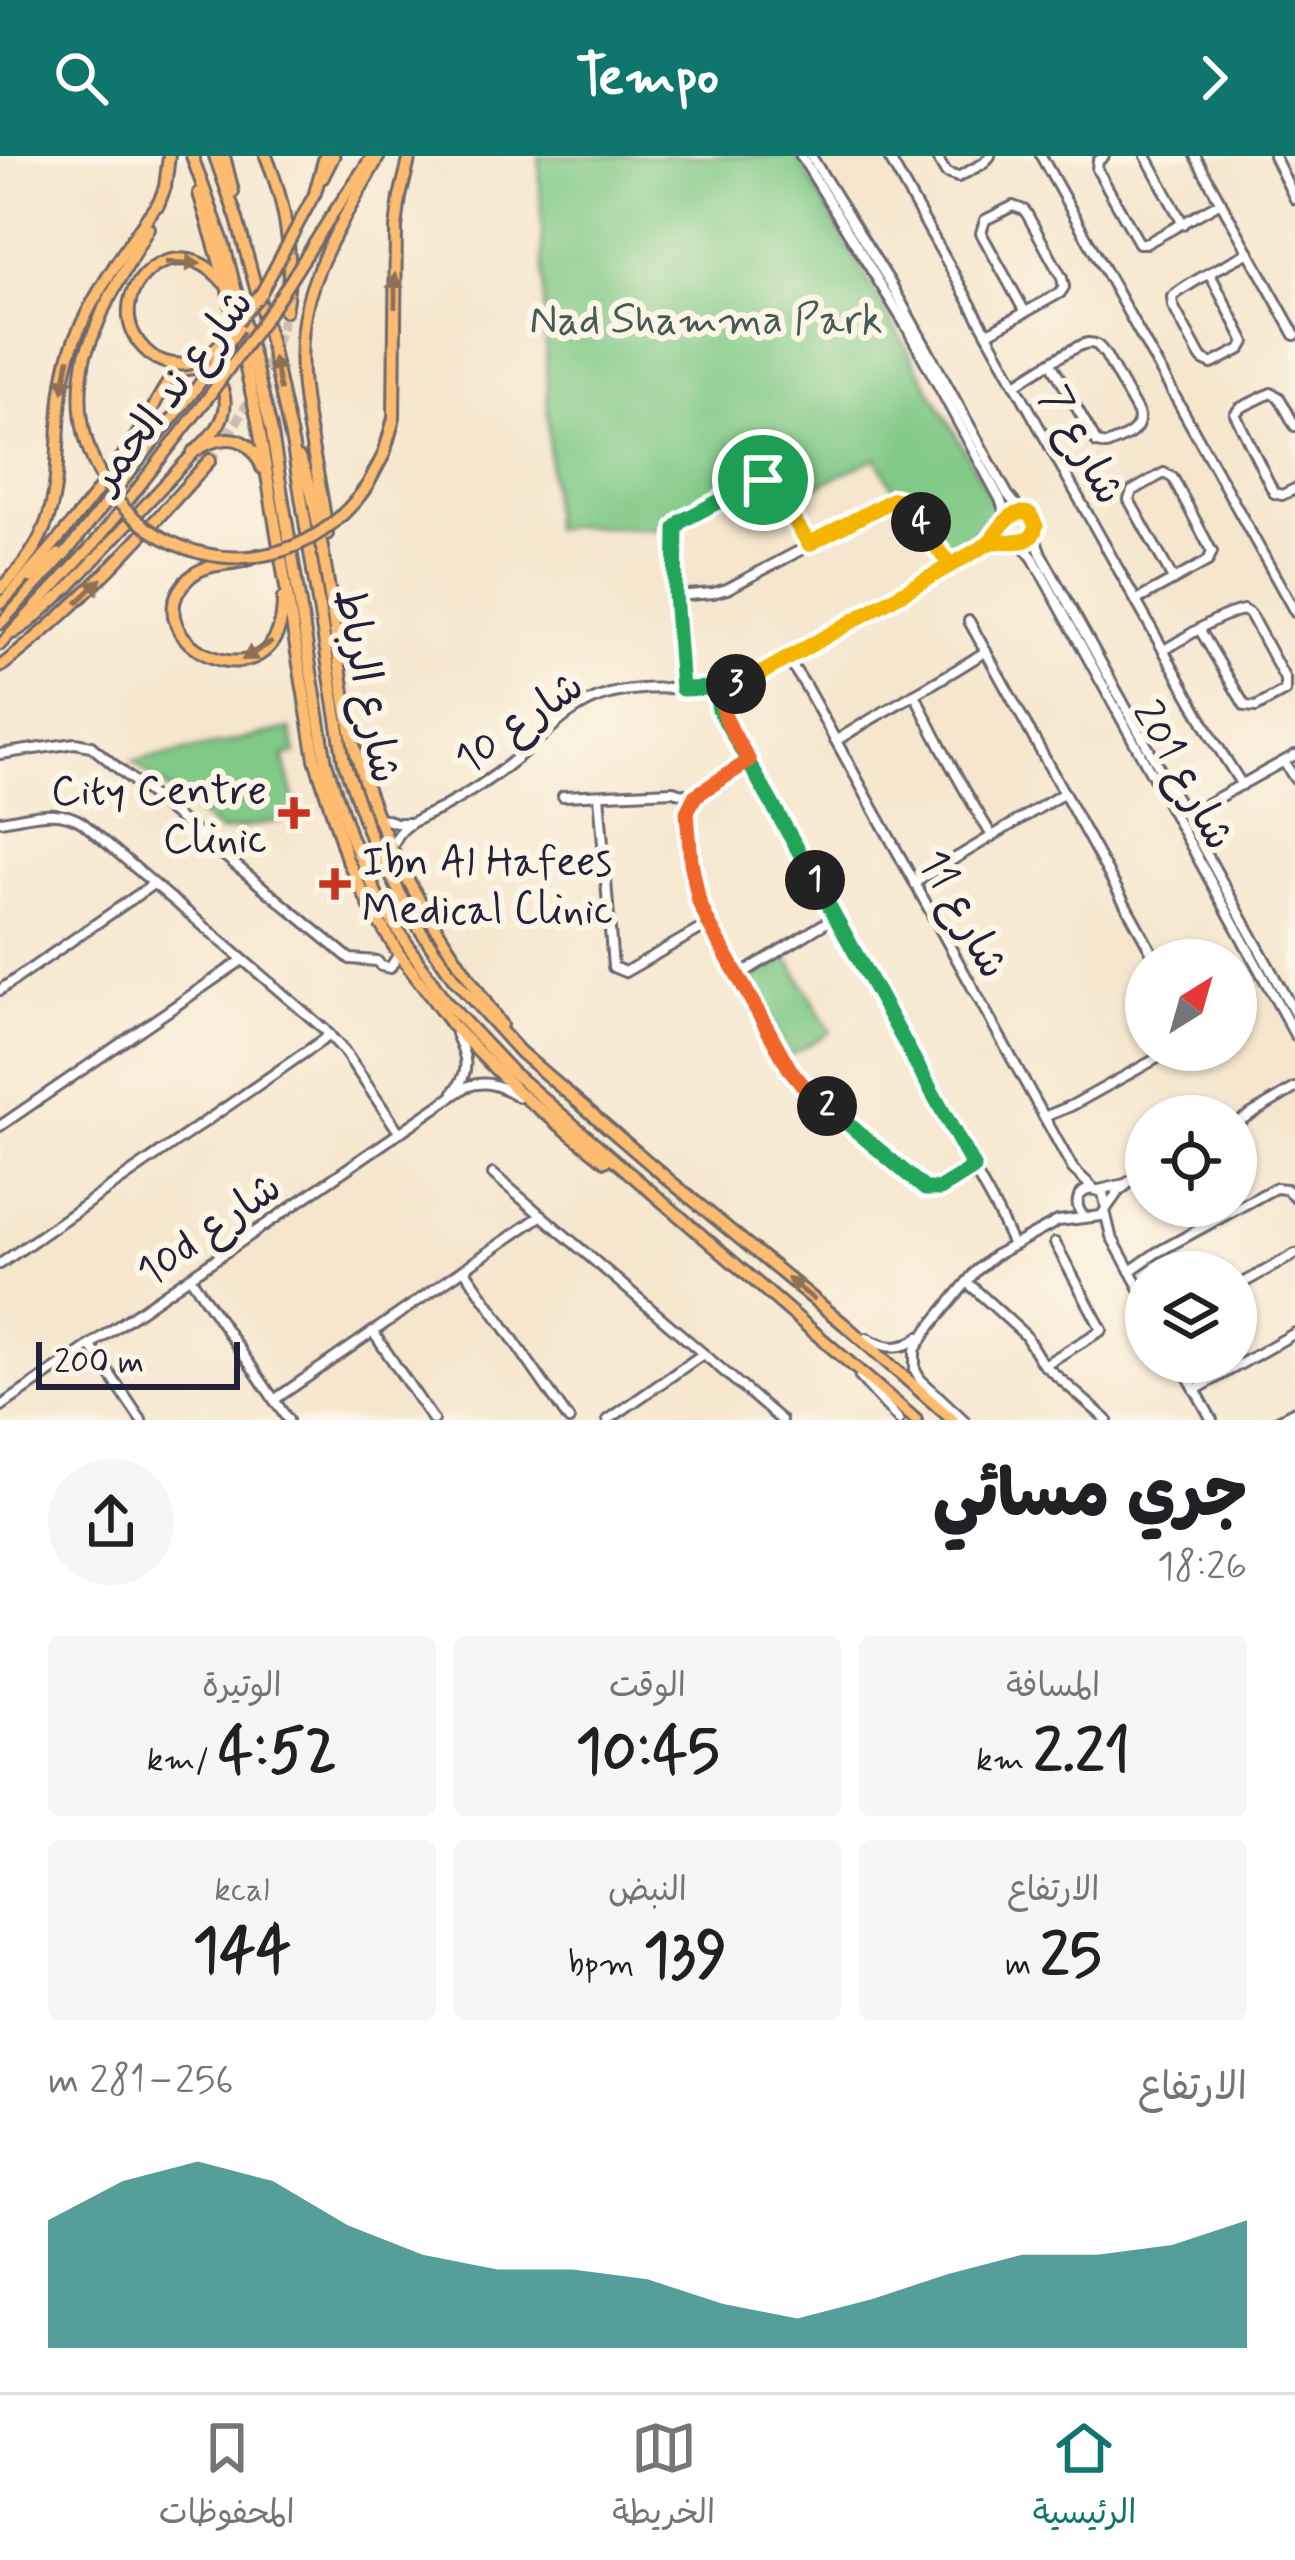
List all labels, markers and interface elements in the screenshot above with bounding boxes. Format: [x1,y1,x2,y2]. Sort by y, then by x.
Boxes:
text: Tempo [576,43,719,114]
icon: search [48,45,114,111]
icon: forward [1181,45,1247,111]
one-way arrow [165,254,203,273]
one-way arrow [385,271,405,309]
street label: شارع ند الحمر [77,279,267,506]
park label: Nad Shamma Park [529,294,883,349]
one-way arrow [267,355,286,393]
one-way arrow [57,357,75,395]
street label: شارع 7 [1026,377,1136,515]
pin [712,429,814,531]
icon: arrive [730,447,796,513]
pin: 4 [891,492,951,552]
text: 4 [911,500,931,544]
one-way arrow [74,577,102,606]
street label: شارع الرباط [320,583,411,788]
one-way arrow [240,639,273,661]
pin: 3 [706,654,766,714]
street label: شارع 10 [445,660,595,788]
text: 3 [729,662,743,706]
street label: شارع 201 [1118,691,1246,860]
place label: City Centre Clinic [51,765,267,868]
marker: City Centre Clinic [278,797,310,829]
place label: Ibn Al Hafees Medical Clinic [362,836,613,939]
street label: شارع 11 [904,841,1020,989]
pin: 1 [785,850,845,910]
text: 1 [808,858,822,902]
marker: Ibn Al Hafees Medical Clinic [319,868,351,900]
north arrow [1125,939,1257,1071]
map controls [1125,939,1257,1383]
pin: 2 [797,1076,857,1136]
text: 2 [819,1084,835,1128]
button: locate [1125,1095,1257,1227]
street label: 10d شارع [127,1161,293,1301]
button: layers [1125,1251,1257,1383]
one-way arrow [785,1276,816,1302]
scale bar [36,1336,240,1389]
text: 200 m [54,1341,144,1385]
text: جري مسائي [933,1454,1247,1540]
button: share [48,1459,174,1585]
text: 18:26 [1157,1542,1247,1593]
text: الوتيرة [202,1665,282,1709]
text: الوقت [609,1665,686,1709]
text: المسافة [1006,1665,1100,1709]
text: 4:52 [218,1714,337,1793]
text: 10:45 [575,1714,720,1793]
text: 2.21 [1033,1714,1130,1793]
text: /km [147,1739,218,1783]
text: km [976,1739,1033,1783]
text: kcal [214,1869,270,1913]
text: النبض [608,1869,687,1913]
text: الارتفاع [1007,1869,1099,1913]
text: 144 [193,1913,291,1992]
text: 139 [643,1918,727,1997]
text: 25 [1040,1918,1101,1997]
text: bpm [568,1943,643,1987]
text: m [1005,1943,1040,1987]
text: 256–281 m [48,2056,234,2107]
text: الارتفاع [1138,2063,1247,2114]
tab: المحفوظات [159,2415,295,2541]
tab: الخريطة [612,2415,715,2541]
tab: الرئيسية [1033,2415,1136,2541]

